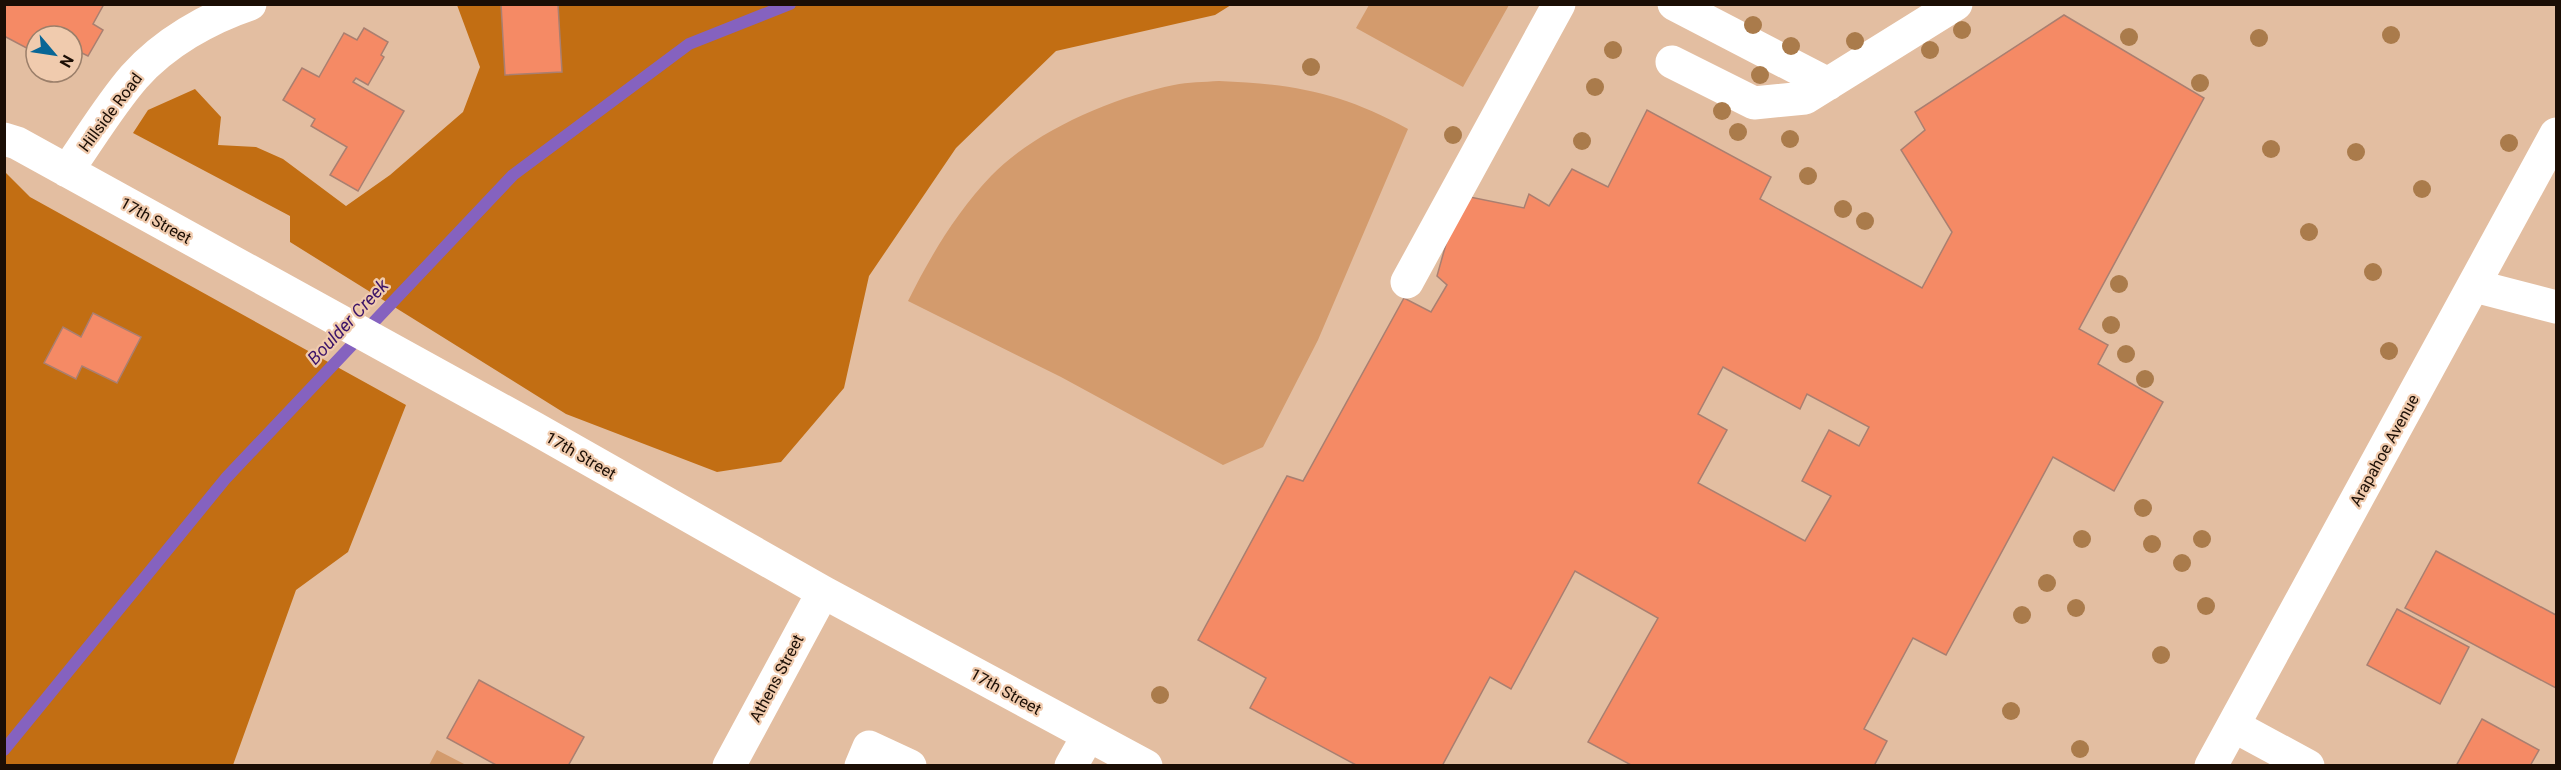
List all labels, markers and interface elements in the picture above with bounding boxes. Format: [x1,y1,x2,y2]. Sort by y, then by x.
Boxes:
north arrow [24,24,84,84]
text: N [56,51,78,71]
street label: Hillside Road [75,69,146,155]
street label: 17th Street [117,193,195,248]
water label: Boulder Creek [303,274,393,369]
street label: Arapahoe Avenue [2346,391,2423,509]
street label: 17th Street [542,428,619,483]
street label: Athens Street [745,631,807,725]
street label: 17th Street [967,664,1045,719]

